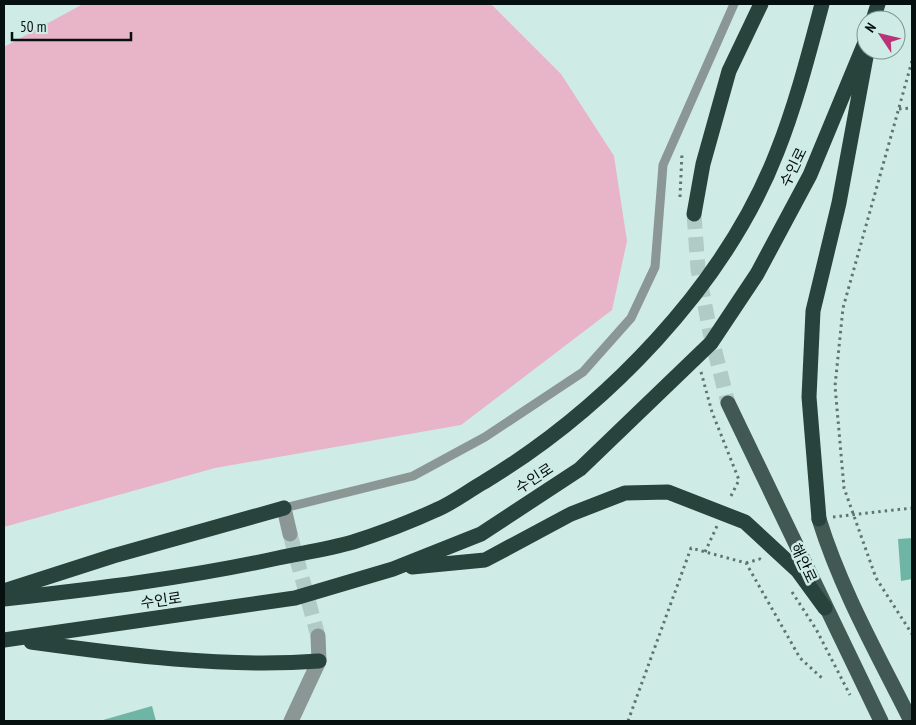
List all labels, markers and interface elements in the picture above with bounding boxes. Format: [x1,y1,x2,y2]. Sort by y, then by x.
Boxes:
scale bar [12,10,131,42]
north arrow [856,10,906,60]
text: 50 m [20,17,46,36]
text: N [861,19,880,36]
street label: 수인로 [775,144,811,190]
street label: 수인로 [511,459,557,497]
street label: 해안로 [787,540,821,586]
street label: 수인로 [139,588,183,612]

